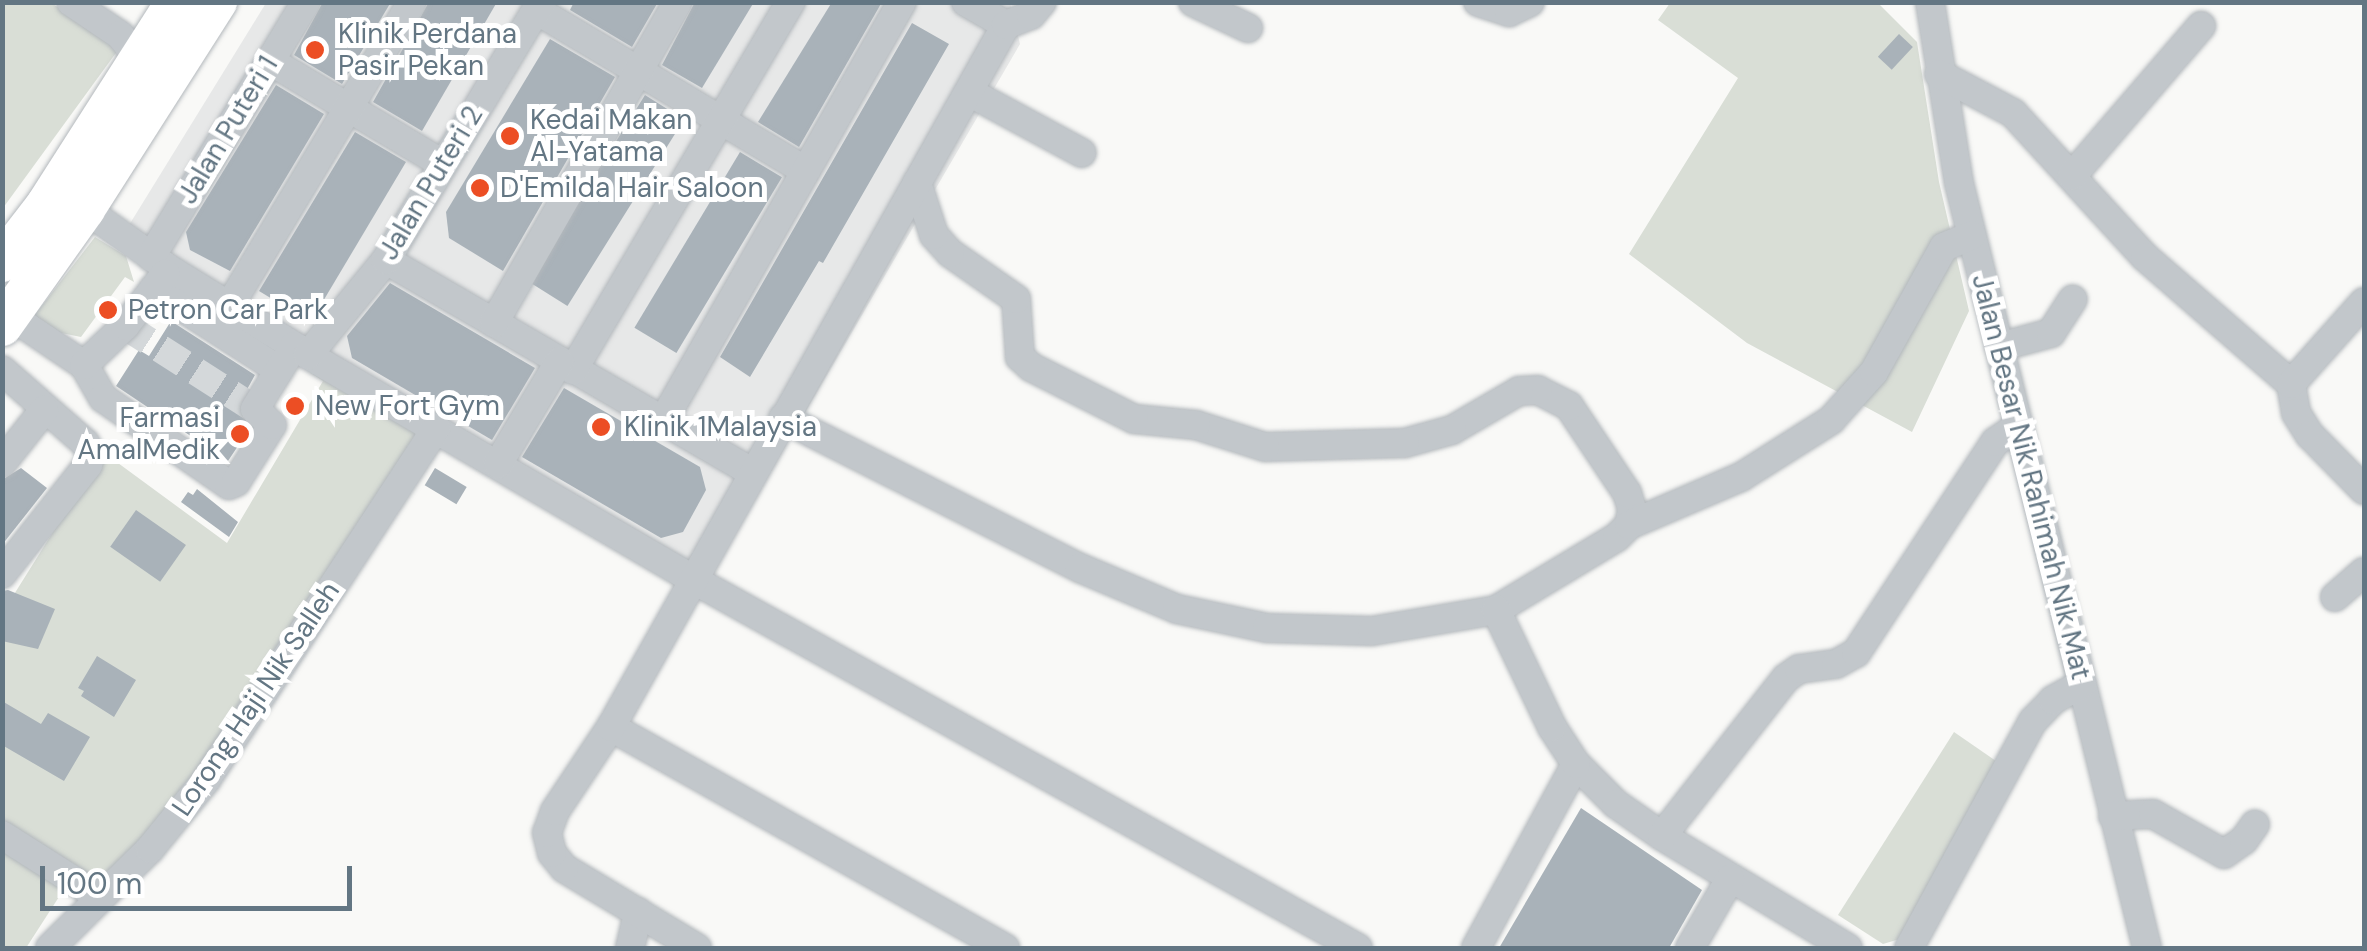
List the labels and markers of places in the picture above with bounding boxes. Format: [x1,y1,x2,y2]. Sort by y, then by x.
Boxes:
place label: Klinik Perdana Pasir Pekan [338,17,517,83]
marker: Klinik Perdana Pasir Pekan [302,37,328,63]
place label: Kedai Makan Al-Yatama [530,103,692,169]
marker: Kedai Makan Al-Yatama [499,125,521,147]
place label: D'Emilda Hair Saloon [500,171,764,205]
marker: D'Emilda Hair Saloon [469,177,491,199]
place label: Petron Car Park [128,293,328,327]
marker: Petron Car Park [97,299,119,321]
place label: New Fort Gym [315,389,500,423]
marker: New Fort Gym [284,395,306,417]
place label: Farmasi AmalMedik [77,401,220,467]
place label: Klinik 1Malaysia [624,410,817,444]
marker: Klinik 1Malaysia [588,414,614,440]
marker: Farmasi AmalMedik [229,423,251,445]

